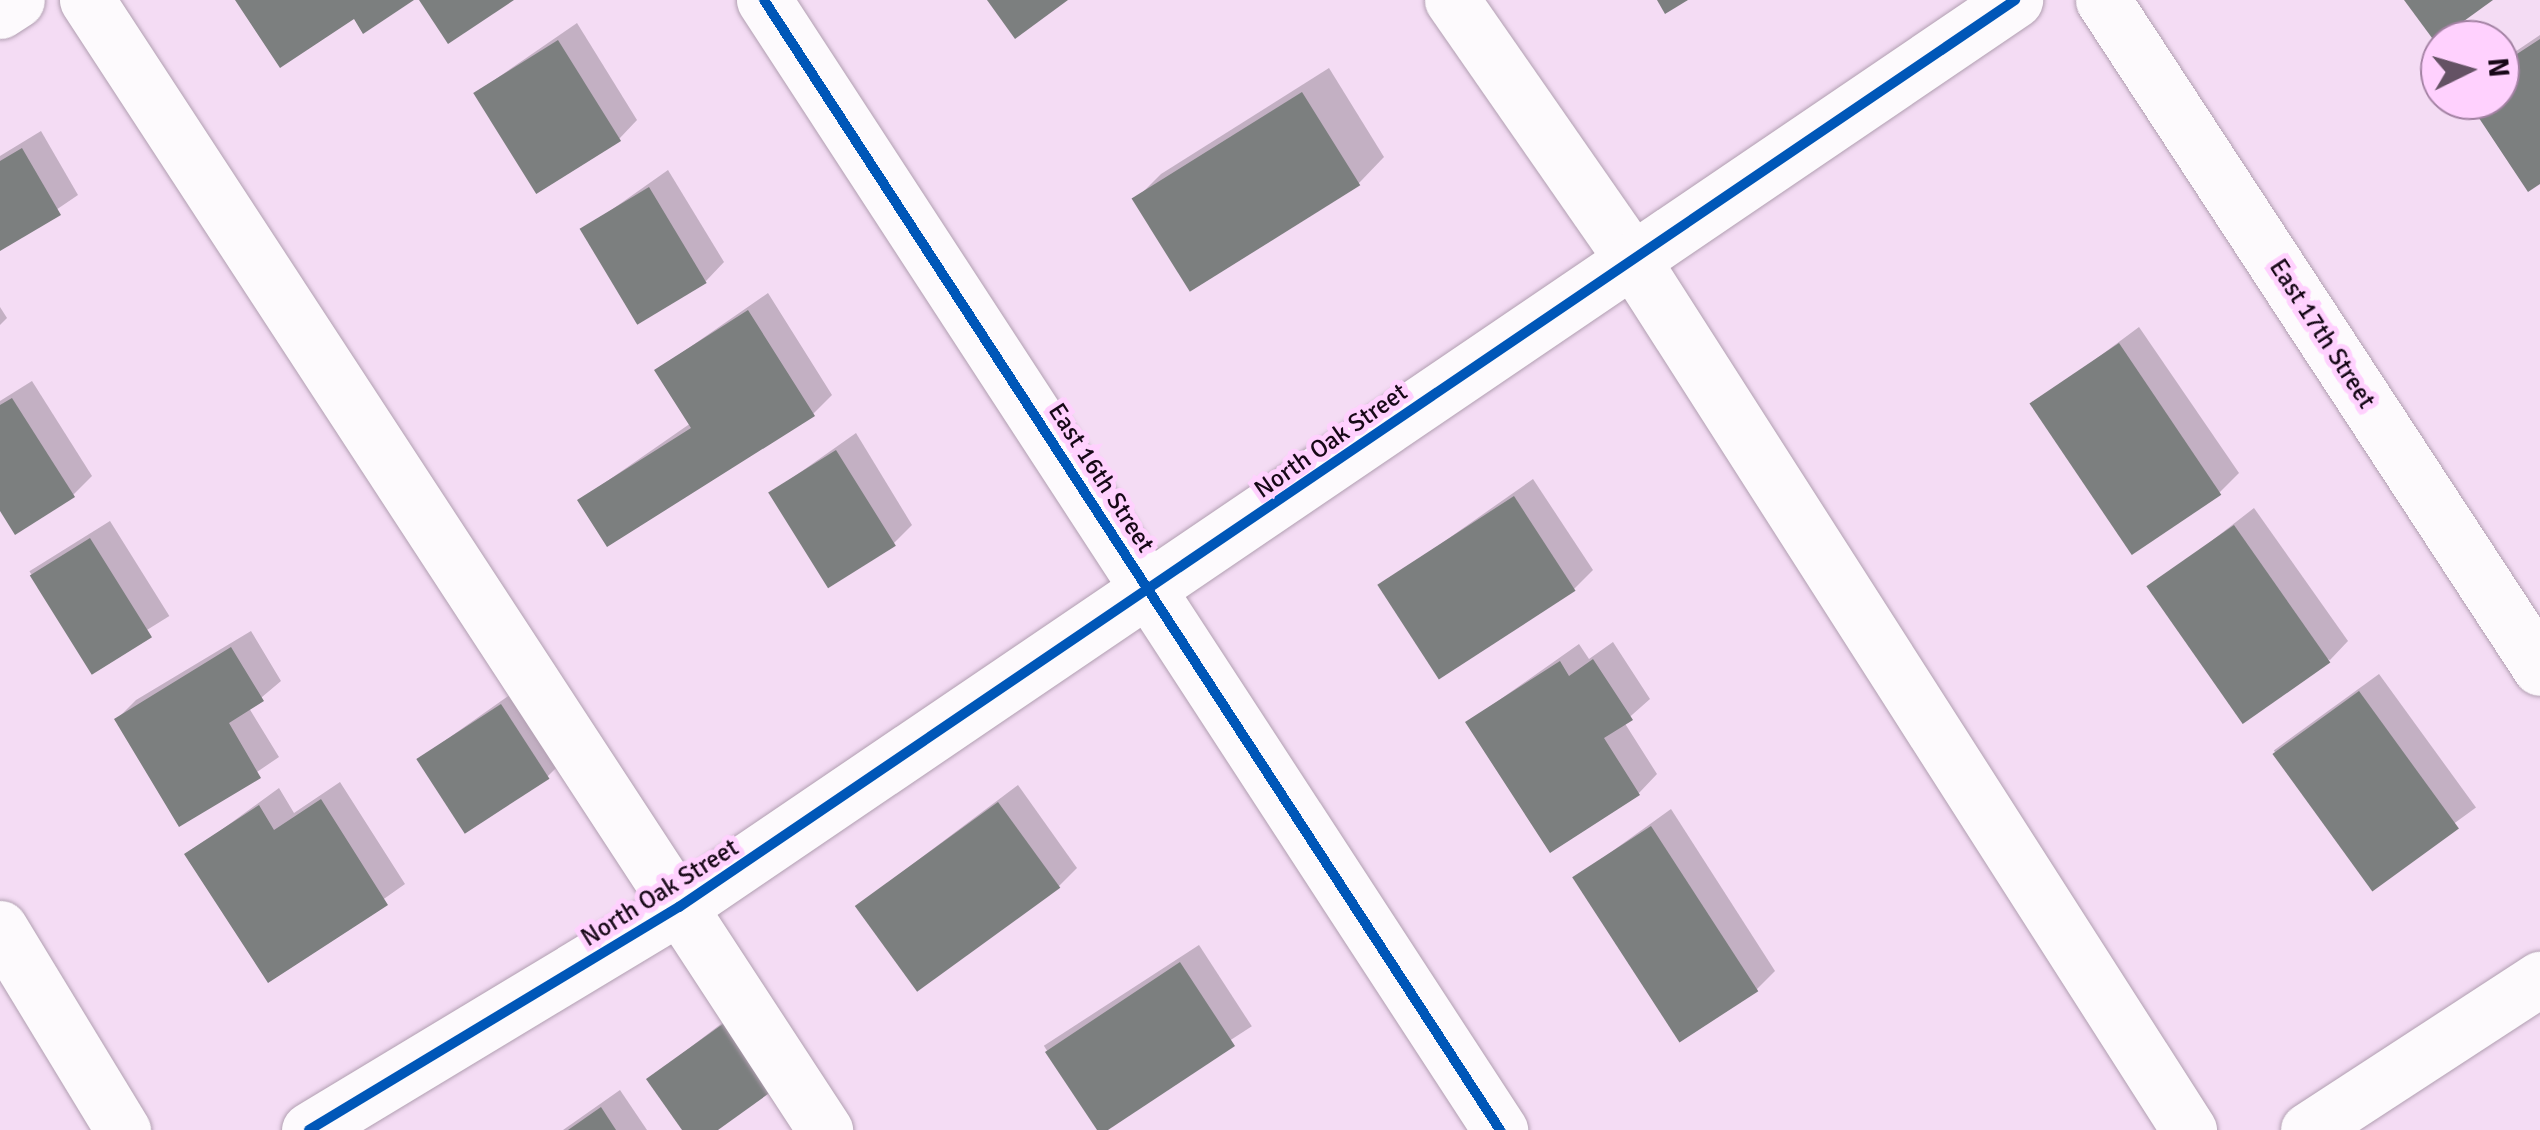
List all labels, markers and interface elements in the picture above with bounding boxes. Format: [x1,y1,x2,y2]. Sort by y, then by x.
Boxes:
north arrow [2420,20,2520,120]
text: N [2480,56,2516,79]
street label: East 17th Street [2263,254,2381,414]
street label: North Oak Street [1249,377,1413,505]
street label: East 16th Street [1042,398,1160,558]
street label: North Oak Street [576,833,744,953]

